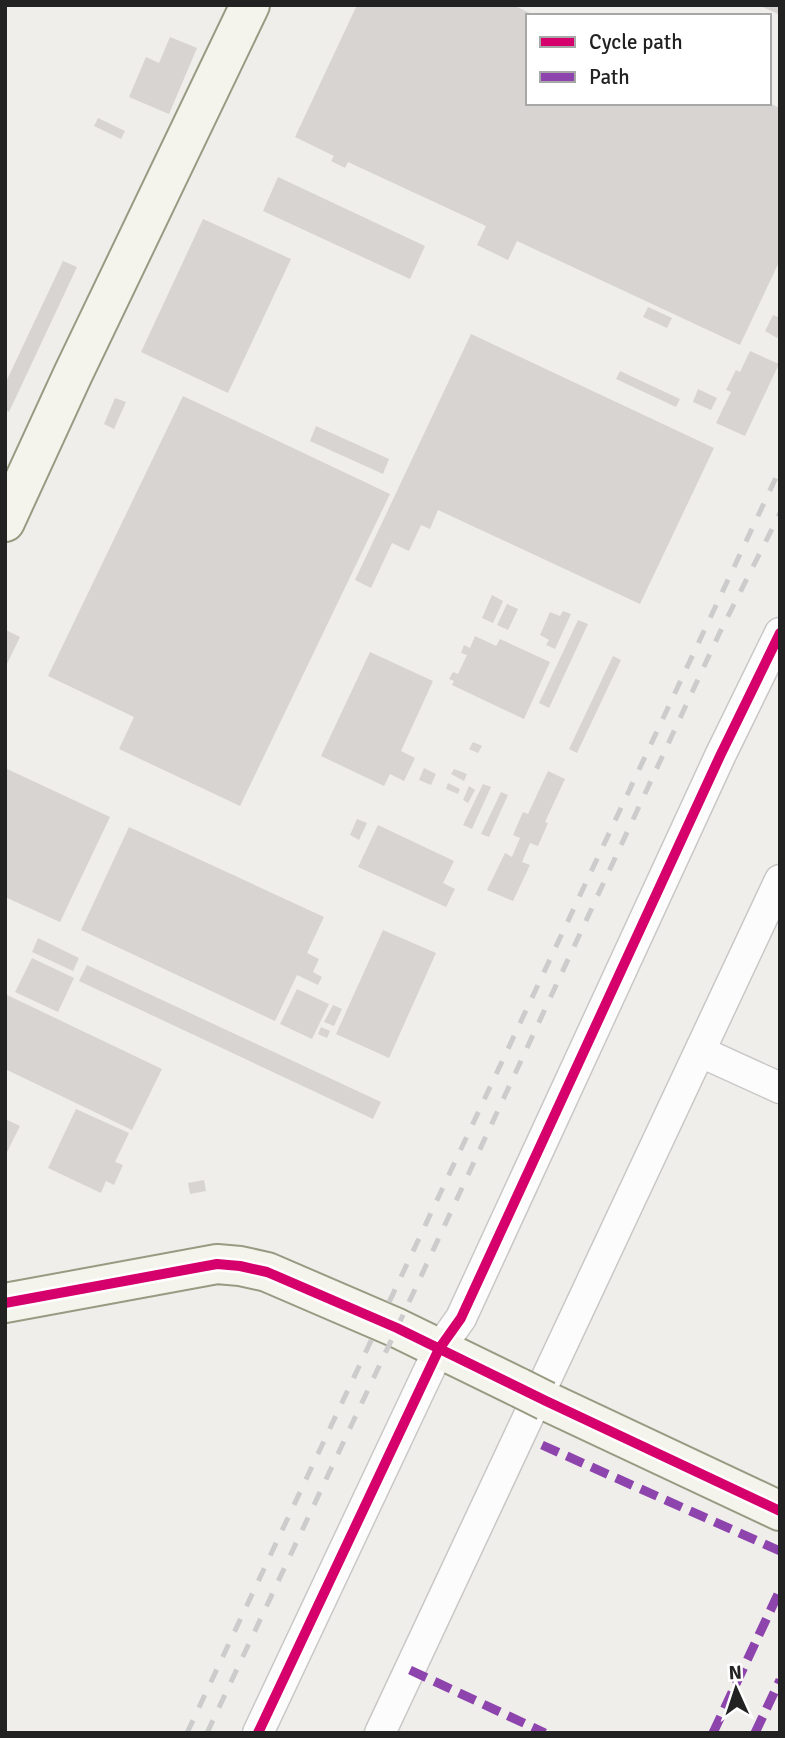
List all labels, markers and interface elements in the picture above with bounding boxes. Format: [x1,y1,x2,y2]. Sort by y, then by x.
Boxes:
legend [526,14,771,105]
text: Cycle path [589,29,683,55]
text: Path [589,64,630,90]
north arrow [701,1654,771,1724]
text: N [728,1661,742,1685]

